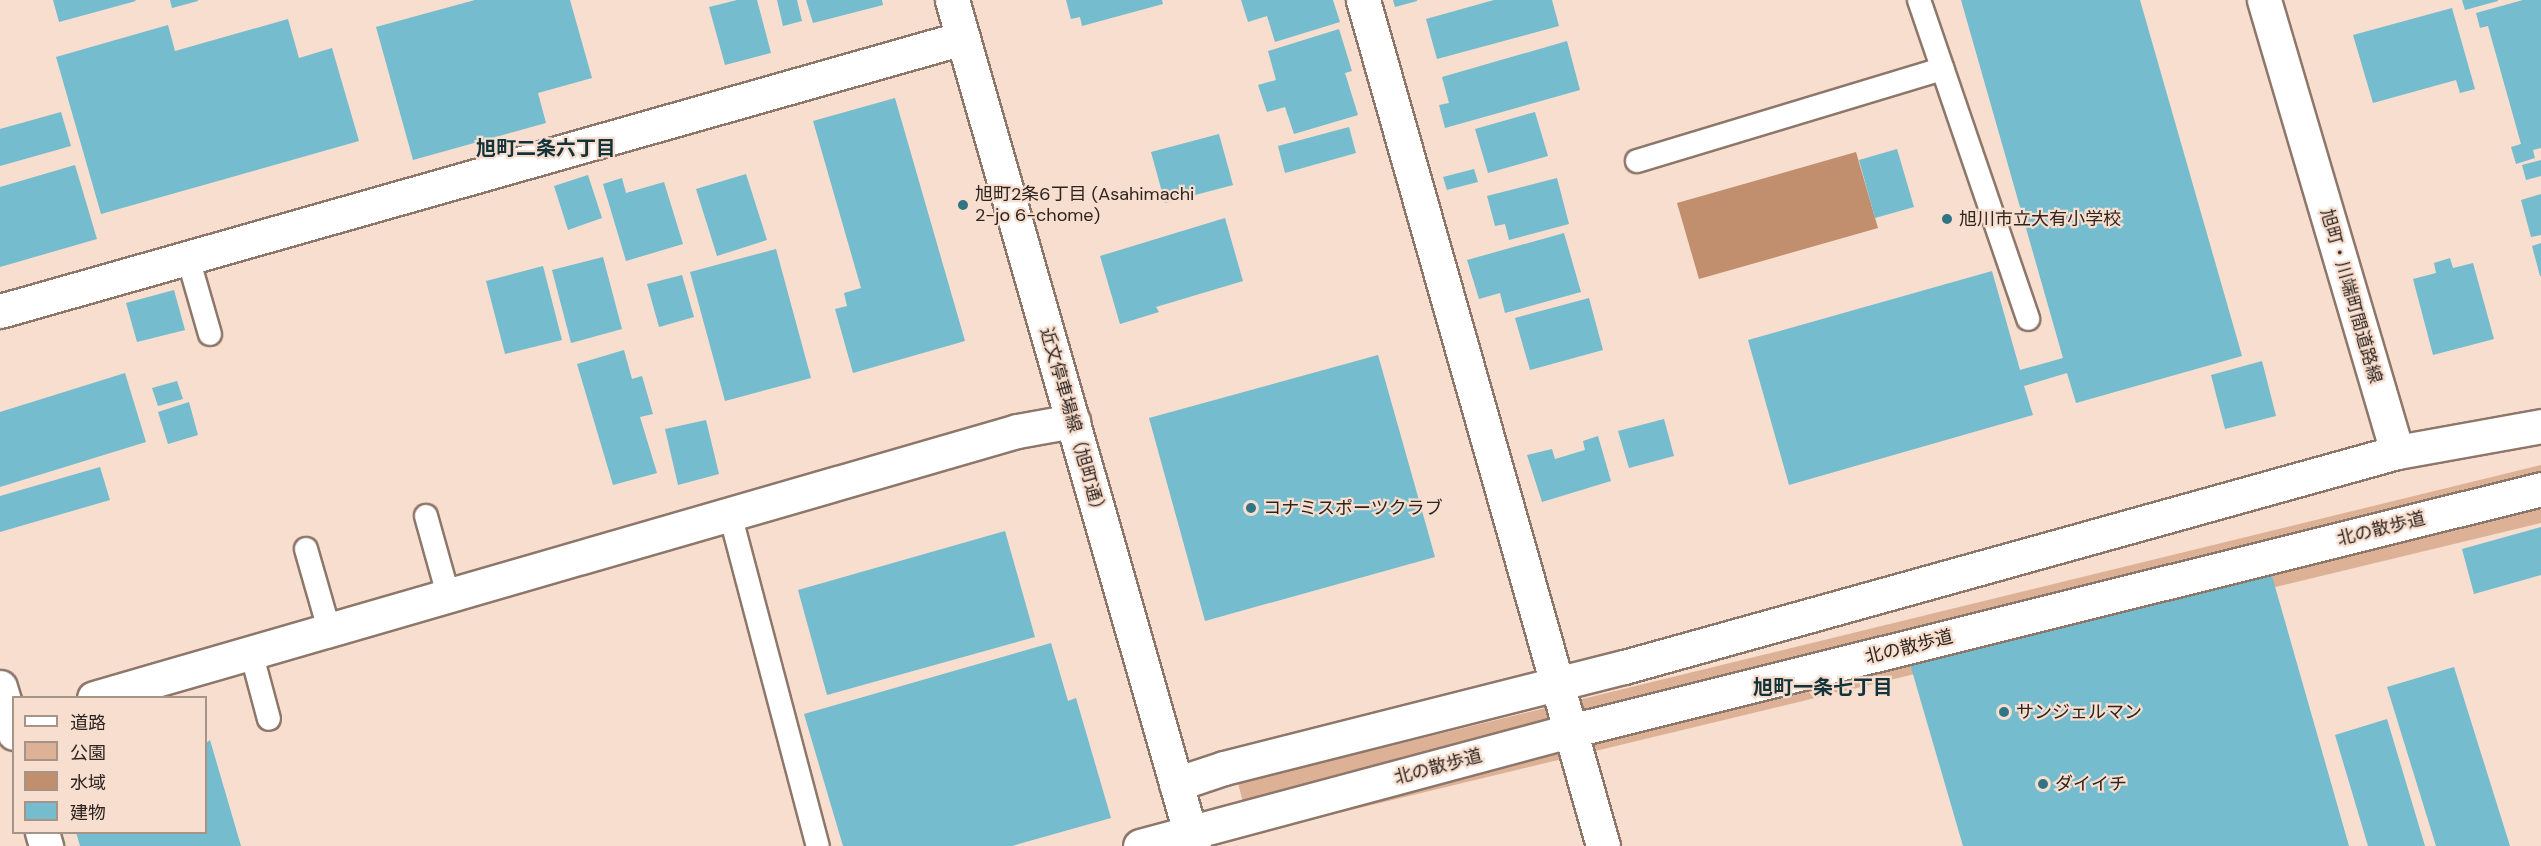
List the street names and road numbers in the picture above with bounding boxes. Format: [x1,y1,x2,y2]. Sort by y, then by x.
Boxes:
street label: 旭町・川端町間道路線 [2316,207,2386,385]
street label: 近文停車場線（旭町通） [1035,325,1111,521]
street label: 北の散歩道 [2335,508,2427,550]
street label: 北の散歩道 [1863,626,1955,668]
street label: 北の散歩道 [1392,745,1484,789]

